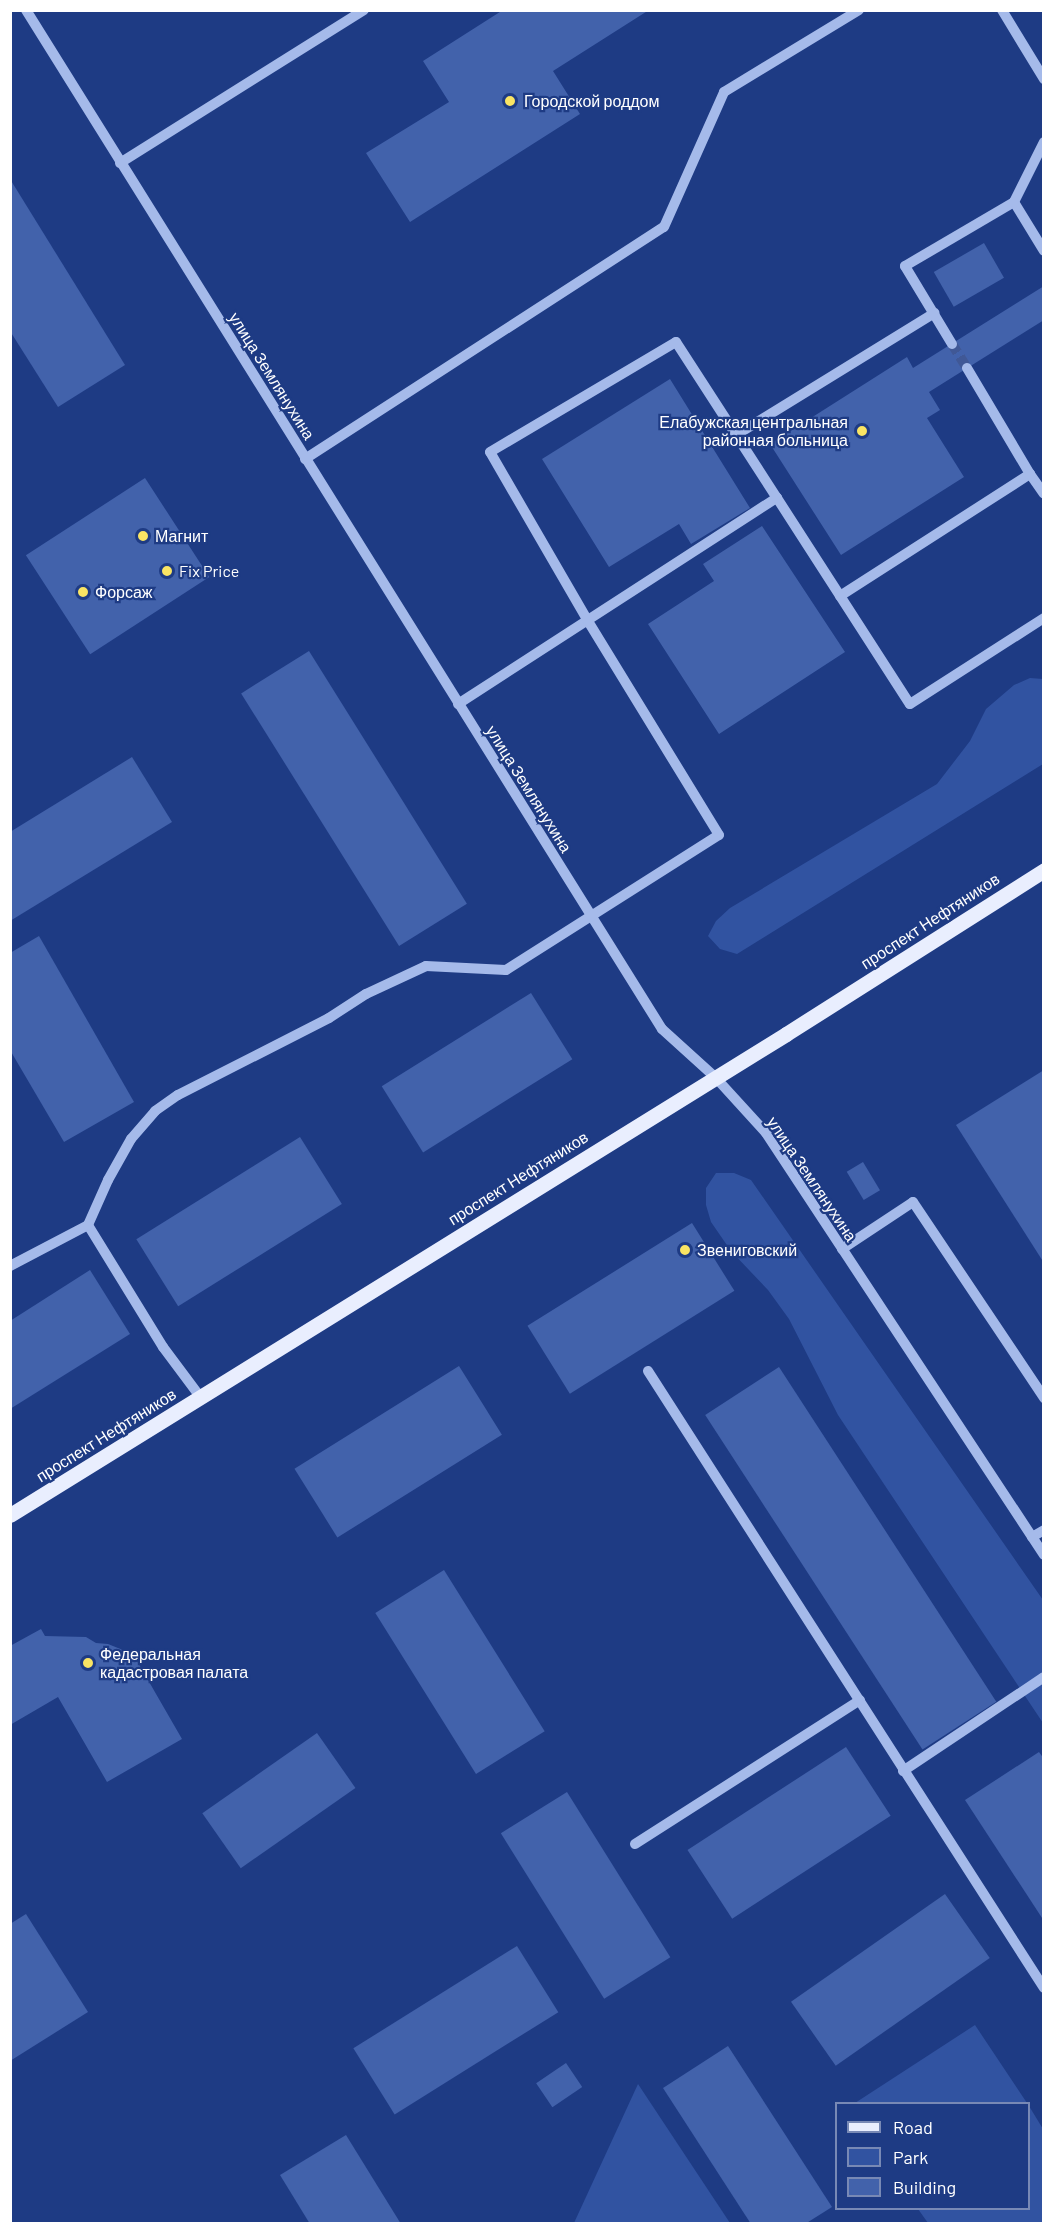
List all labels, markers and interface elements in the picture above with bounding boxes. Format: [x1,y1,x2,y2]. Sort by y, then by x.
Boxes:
place label: Городской роддом [524,91,660,111]
marker: Городской роддом [501,92,519,110]
street label: улица Землянухина [225,309,319,443]
place label: Елабужская центральная районная больница [659,412,848,450]
marker: Елабужская центральная районная больница [853,422,871,440]
place label: Магнит [155,526,208,546]
marker: Магнит [136,529,150,543]
place label: Fix Price [179,561,239,581]
marker: Fix Price [160,564,174,578]
place label: Форсаж [95,582,153,602]
marker: Форсаж [76,585,90,599]
street label: улица Землянухина [482,722,576,856]
street label: проспект Нефтяников [857,869,1003,973]
street label: улица Землянухина [763,1113,861,1245]
street label: проспект Нефтяников [445,1127,591,1229]
place label: Звениговский [697,1240,797,1260]
marker: Звениговский [678,1243,692,1257]
street label: проспект Нефтяников [33,1384,179,1486]
place label: Федеральная кадастровая палата [100,1644,248,1682]
marker: Федеральная кадастровая палата [81,1656,95,1670]
legend [835,2102,1030,2210]
text: Road [893,2116,933,2138]
text: Park [893,2146,928,2168]
text: Building [893,2176,956,2198]

